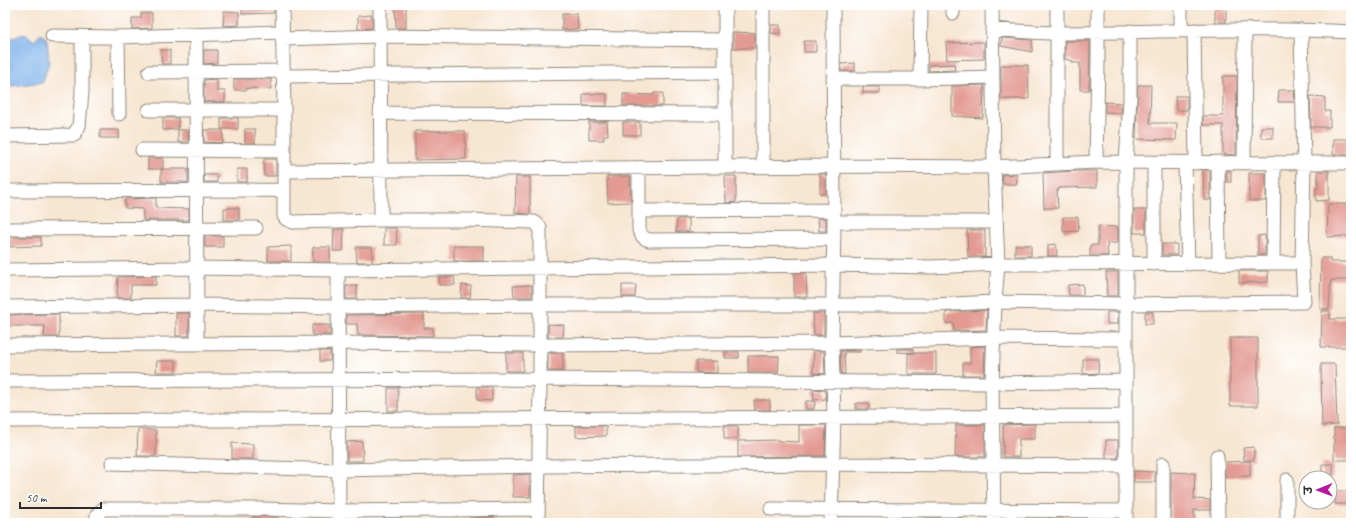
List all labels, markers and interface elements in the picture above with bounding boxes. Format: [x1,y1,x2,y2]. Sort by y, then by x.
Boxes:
north arrow [1298,470,1338,510]
scale bar [20,484,101,510]
text: उ [1301,485,1315,495]
text: 50 m [26,490,48,506]

